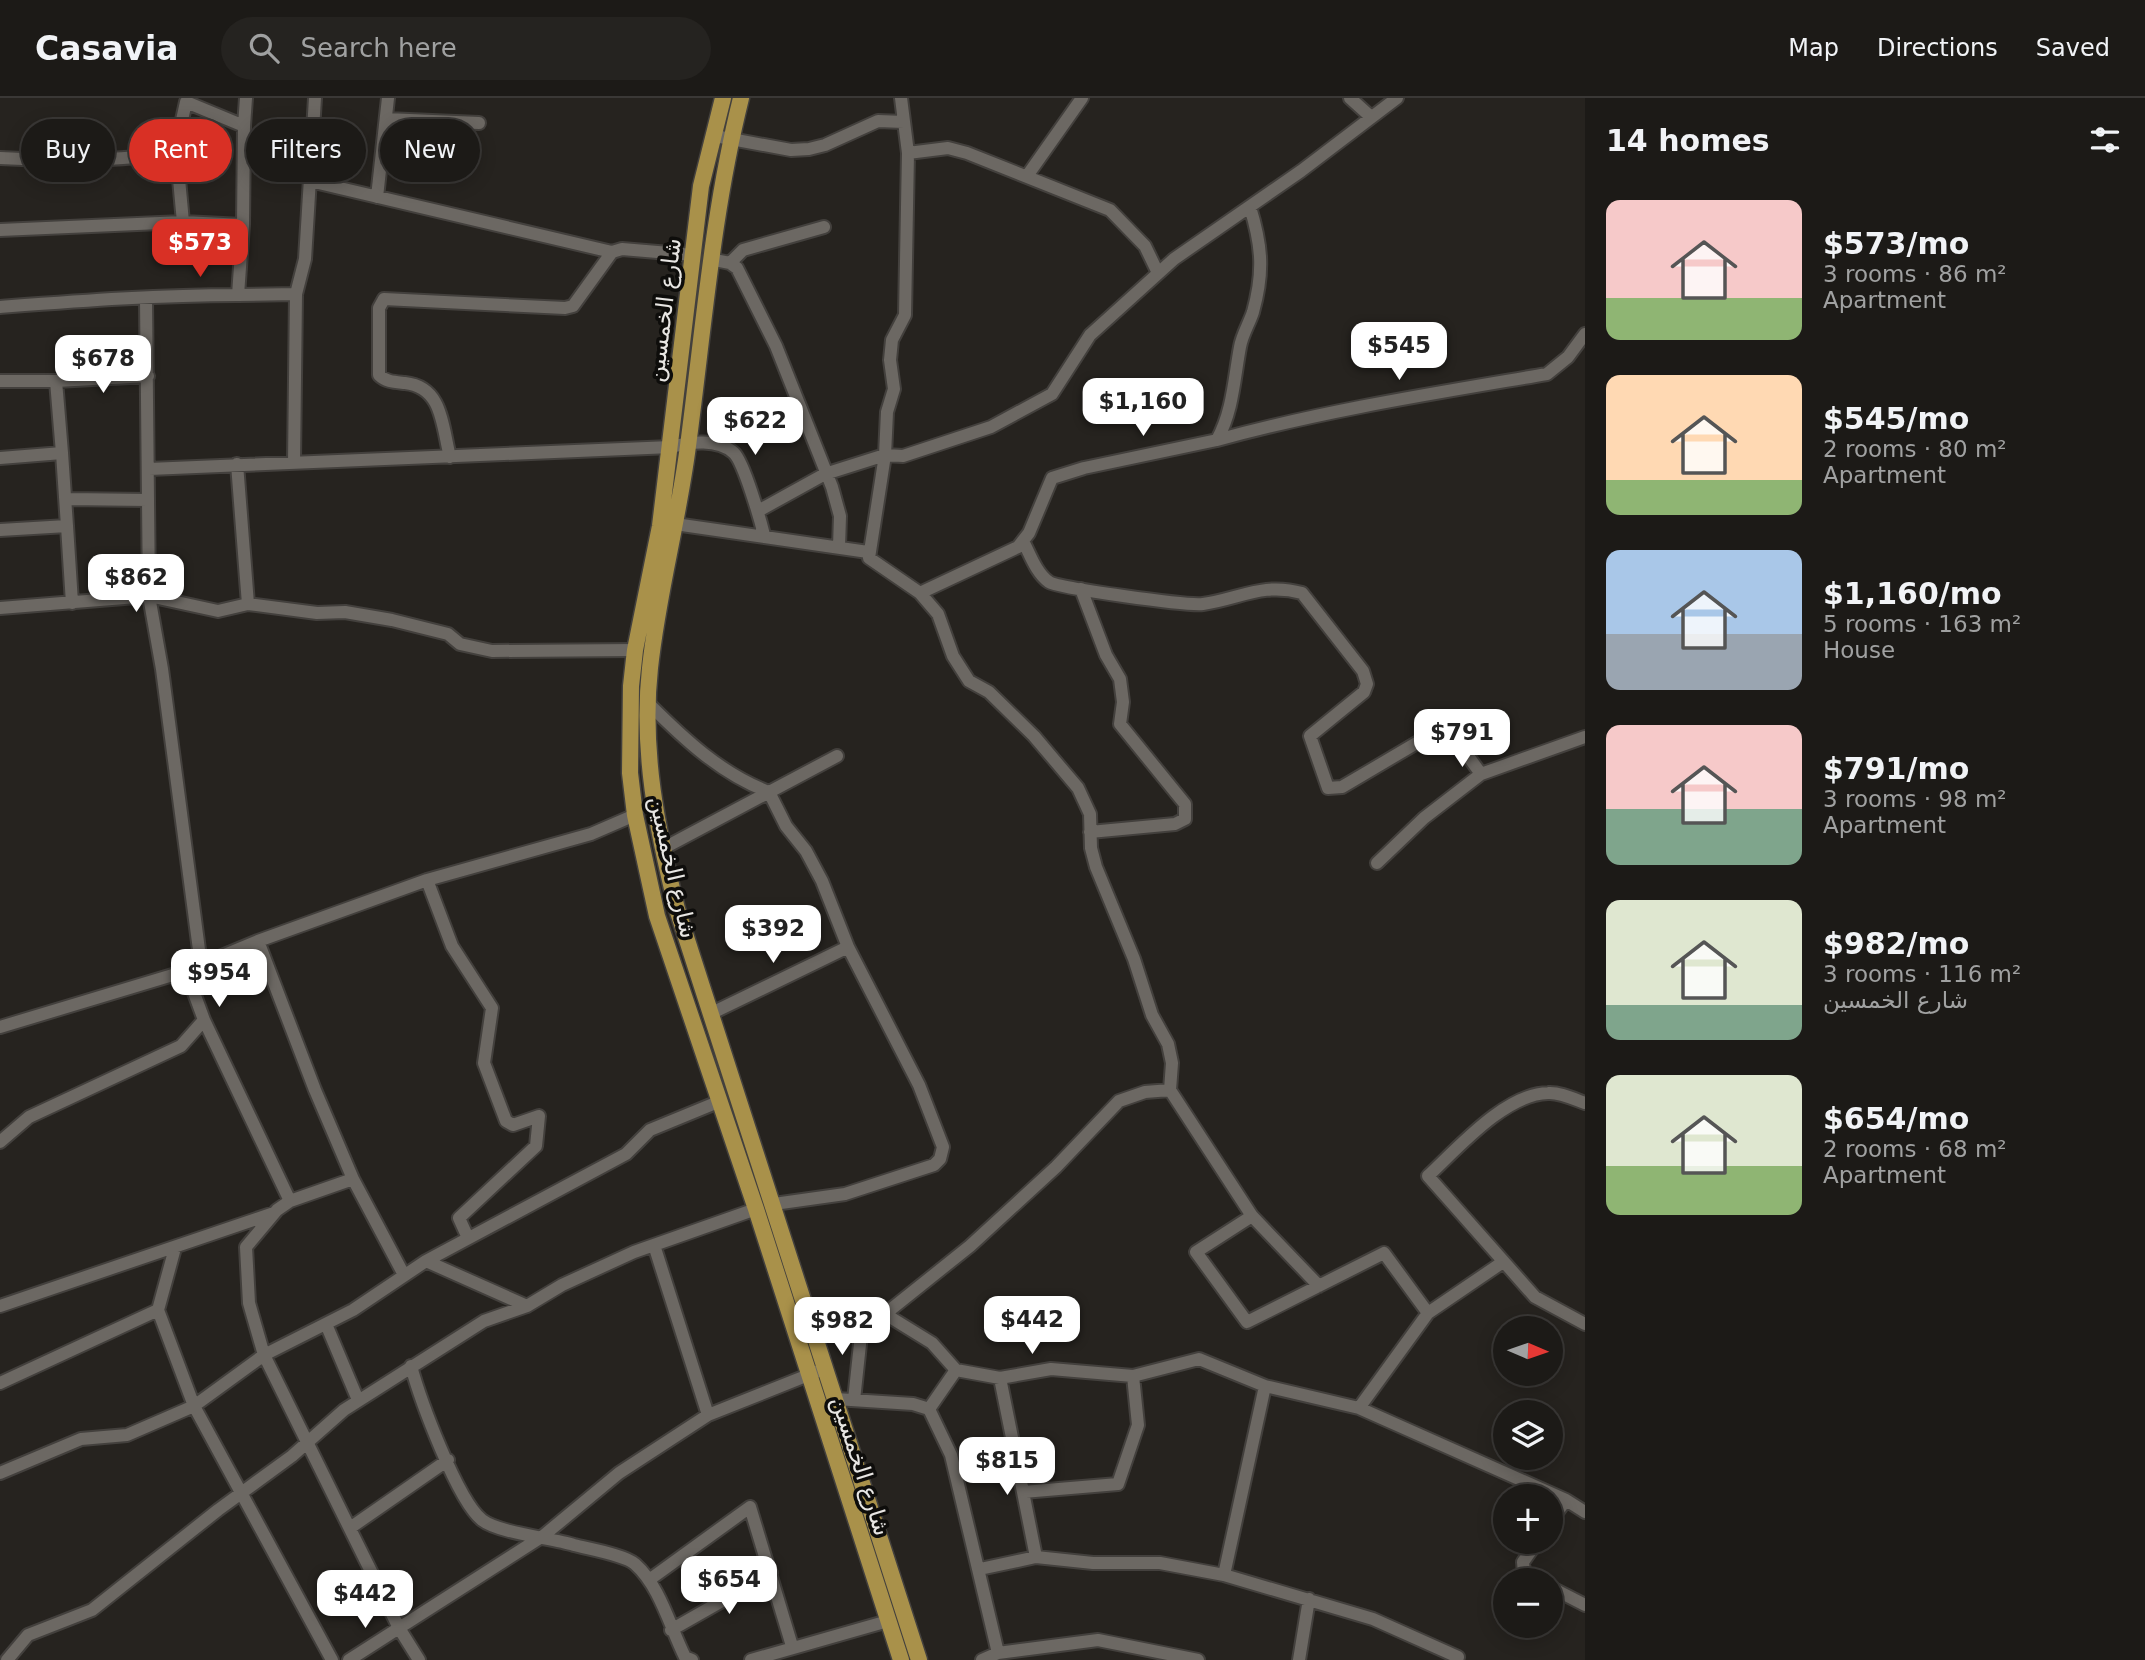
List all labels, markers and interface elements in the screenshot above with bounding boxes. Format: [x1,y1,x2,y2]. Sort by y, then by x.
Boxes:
search box [221,17,711,80]
text: Casavia [35,29,179,68]
icon: search [245,29,283,67]
text: Search here [301,33,457,63]
text: Map [1788,34,1839,62]
text: Directions [1877,34,1998,62]
text: Saved [2036,34,2110,62]
chip: Buy [21,119,115,182]
chip: Rent [129,119,232,182]
chip: Filters [246,119,366,182]
chip: New [380,119,480,182]
icon: filters [2086,121,2124,159]
text: 14 homes [1606,123,1770,158]
pin: $573 [159,220,241,279]
text: $573/mo [1823,226,1969,261]
icon: home [1662,228,1746,312]
text: $573 [168,229,232,255]
street label: شارع الخمسين [642,236,687,384]
text: 3 rooms · 86 m² [1823,261,2007,287]
text: Apartment [1823,287,1946,313]
pin: $545 [1358,322,1440,382]
text: $545 [1367,332,1431,358]
pin: $678 [62,336,144,395]
text: $678 [71,345,135,371]
pin: $1,160 [1086,378,1200,438]
text: $1,160 [1099,388,1187,414]
pin: $622 [714,398,796,457]
text: $545/mo [1823,401,1969,436]
icon: home [1662,403,1746,487]
text: $622 [723,407,787,433]
text: 2 rooms · 80 m² [1823,436,2007,462]
text: Apartment [1823,462,1946,488]
pin: $862 [95,554,177,614]
text: $862 [104,564,168,590]
text: $1,160/mo [1823,576,2002,611]
icon: home [1662,578,1746,662]
text: 5 rooms · 163 m² [1823,611,2021,637]
text: House [1823,637,1895,663]
pin: $791 [1421,710,1503,769]
text: $791 [1430,719,1494,745]
text: $791/mo [1823,751,1969,786]
icon: home [1662,753,1746,837]
text: 3 rooms · 98 m² [1823,786,2007,812]
street label: شارع الخمسين [643,793,702,941]
text: Apartment [1823,812,1946,838]
pin: $392 [732,906,814,965]
text: $392 [741,915,805,941]
text: $982/mo [1823,926,1969,961]
icon: home [1662,928,1746,1012]
pin: $954 [178,950,260,1009]
text: $954 [187,959,251,985]
text: 3 rooms · 116 m² [1823,961,2021,987]
text: شارع الخمسين [1823,987,1968,1013]
text: $654/mo [1823,1101,1969,1136]
icon: home [1662,1103,1746,1187]
text: 2 rooms · 68 m² [1823,1136,2007,1162]
text: Apartment [1823,1162,1946,1188]
pin: $442 [991,1296,1073,1356]
pin: $982 [801,1298,883,1357]
text: $442 [1000,1306,1064,1332]
text: $982 [810,1307,874,1333]
north arrow [1493,1316,1563,1386]
map controls [1493,1316,1563,1638]
street label: شارع الخمسين [825,1393,896,1539]
button: layers [1493,1400,1563,1470]
pin: $815 [966,1438,1048,1497]
text: $815 [975,1447,1039,1473]
button: + [1493,1484,1563,1554]
pin: $654 [688,1556,770,1616]
text: $654 [697,1566,761,1592]
button: − [1493,1568,1563,1638]
pin: $442 [324,1570,406,1630]
text: $442 [333,1580,397,1606]

